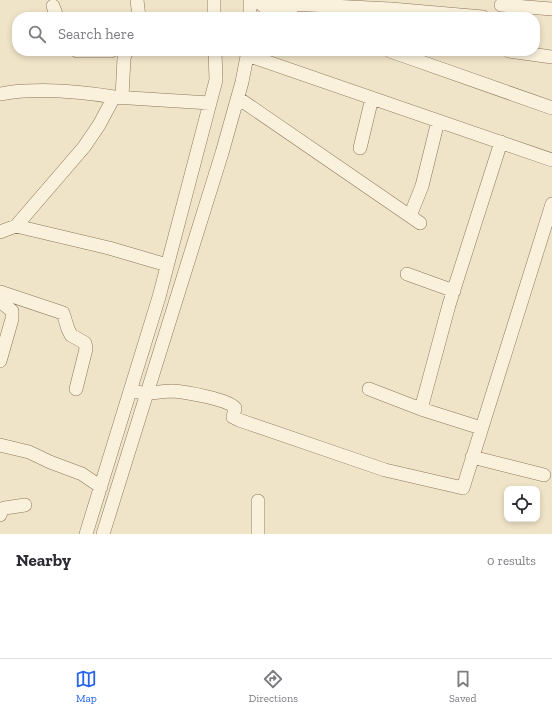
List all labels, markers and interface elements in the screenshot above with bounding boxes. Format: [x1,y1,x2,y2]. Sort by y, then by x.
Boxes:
search box [12,12,540,56]
icon: search [26,23,48,45]
text: Search here [58,25,134,43]
map controls [504,486,540,522]
button: locate [504,486,540,522]
text: Nearby [16,550,71,570]
text: 0 results [487,553,536,568]
tab: Map [75,668,97,705]
tab: Directions [248,668,298,705]
tab: Saved [449,668,477,705]

